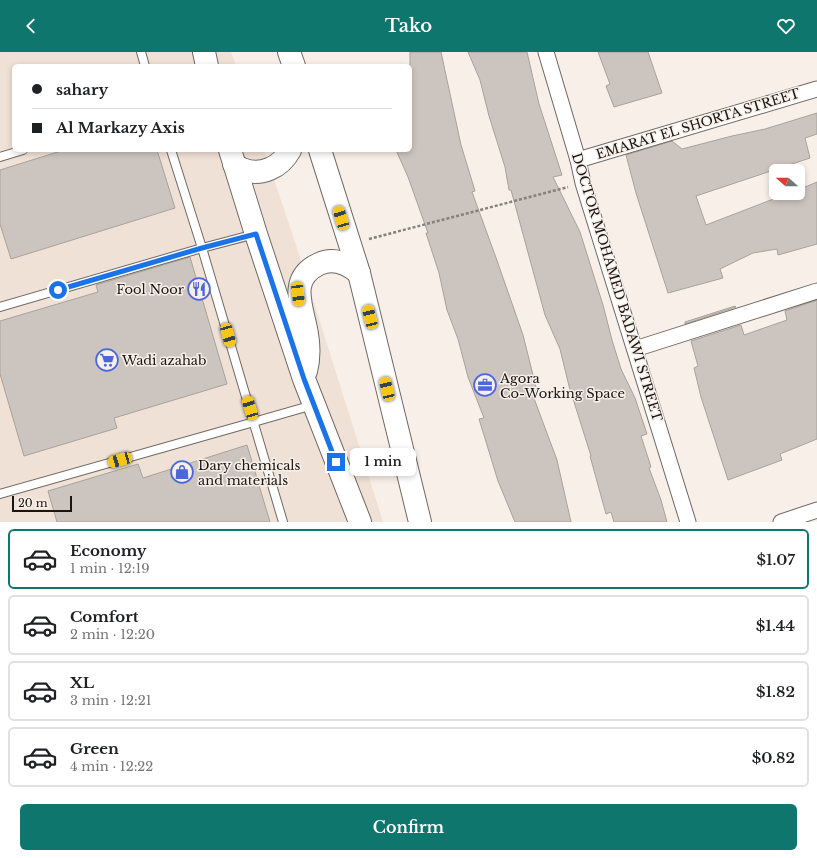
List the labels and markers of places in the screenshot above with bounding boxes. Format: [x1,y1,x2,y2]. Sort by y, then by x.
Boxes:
restaurant icon: Fool Noor [186,276,212,302]
place label: Fool Noor [116,281,185,298]
supermarket icon: Wadi azahab [94,347,120,373]
place label: Wadi azahab [121,352,207,369]
place label: Agora Co-Working Space [499,370,625,402]
office icon: Agora Co-Working Space [472,372,498,398]
place label: Dary chemicals and materials [198,457,301,489]
shop icon: Dary chemicals and materials [169,459,195,485]

